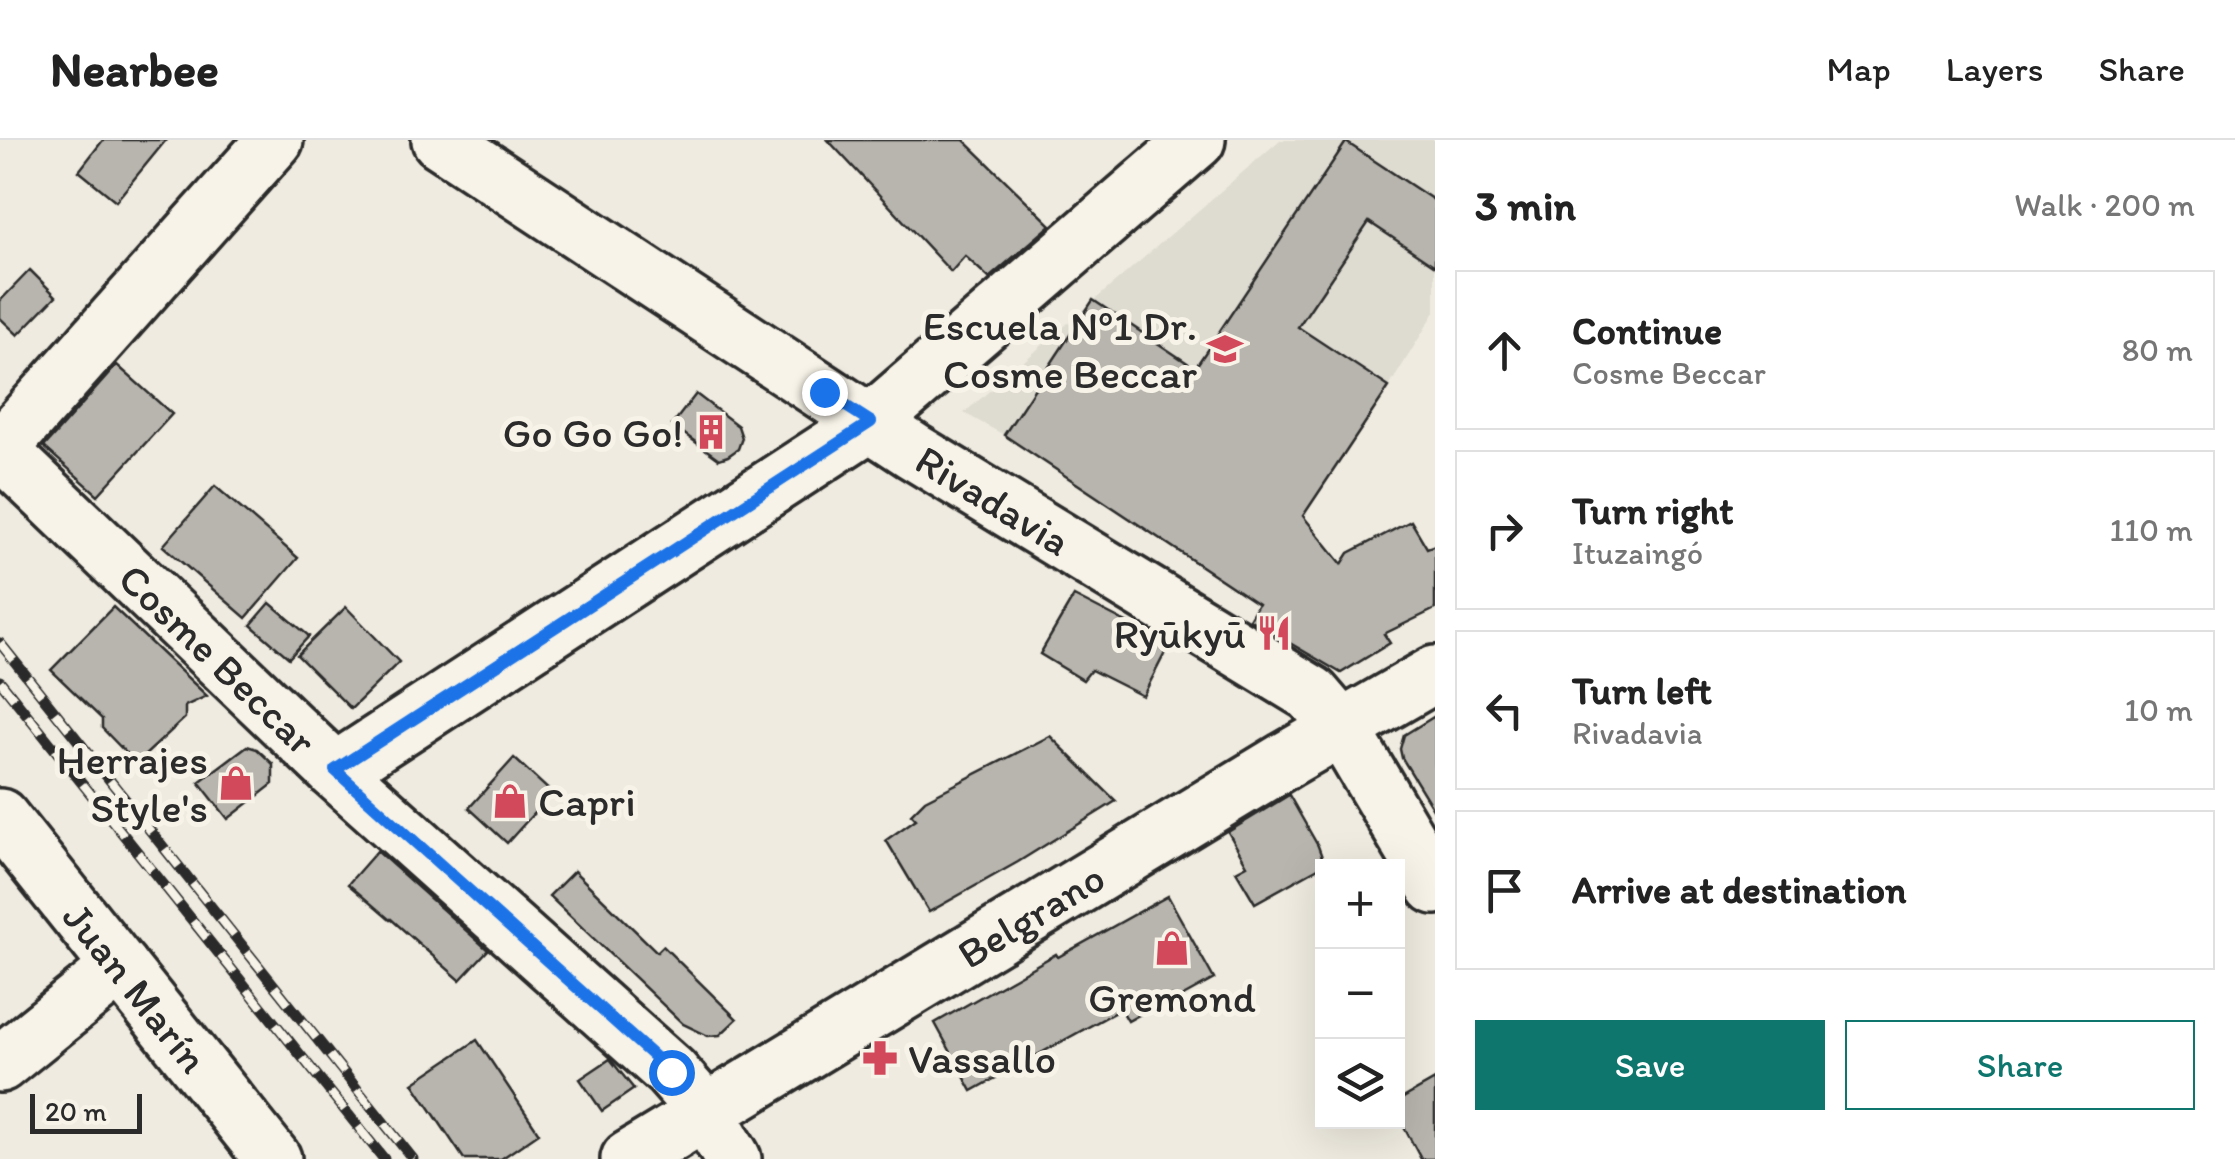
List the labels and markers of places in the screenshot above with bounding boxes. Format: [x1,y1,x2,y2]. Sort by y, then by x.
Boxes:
place label: Escuela Nº1 Dr. Cosme Beccar [923,300,1197,399]
school or university icon: Escuela Nº1 Dr. Cosme Beccar [1206,330,1244,368]
place label: Go Go Go! [502,407,683,458]
building icon: Go Go Go! [692,413,730,451]
place label: Ryūkyū [1114,608,1246,659]
restaurant icon: Ryūkyū [1255,614,1293,652]
place label: Herrajes Style's [56,734,208,833]
shop icon: Herrajes Style's [217,764,255,802]
place label: Capri [538,776,636,827]
shop icon: Capri [491,782,529,820]
shop icon: Gremond [1153,929,1191,967]
place label: Gremond [1088,972,1256,1023]
place label: Vassallo [908,1033,1056,1084]
pharmacy icon: Vassallo [861,1039,899,1077]

